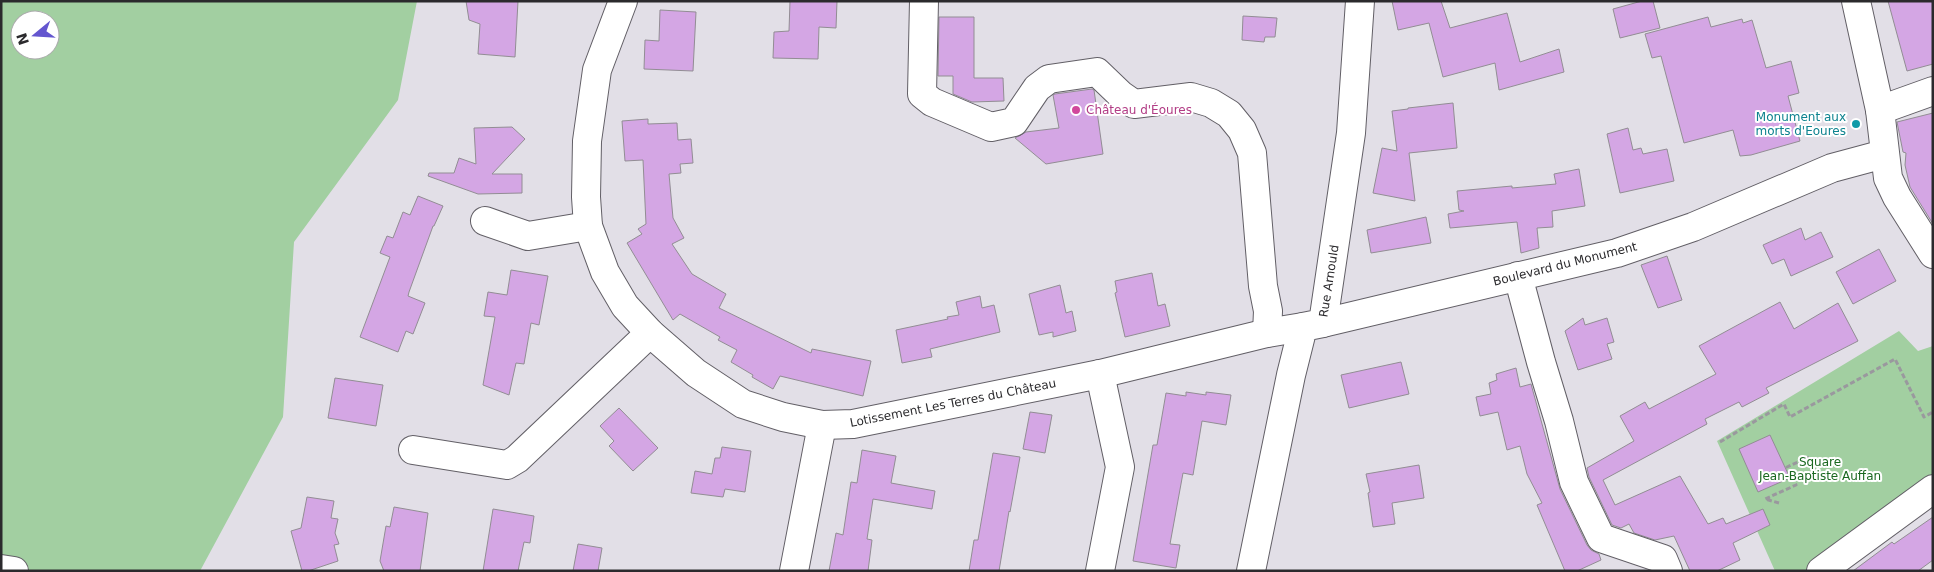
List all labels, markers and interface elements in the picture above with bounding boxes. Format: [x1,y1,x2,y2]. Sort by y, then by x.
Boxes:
north arrow [10,10,60,60]
text: N [13,31,32,47]
place label: Château d'Éoures [1086,102,1192,117]
marker: Château d'Éoures [1070,104,1082,116]
place label: Monument aux morts d'Eoures [1756,110,1846,138]
marker: Monument aux morts d'Eoures [1850,118,1862,130]
street label: Boulevard du Monument [1492,239,1639,289]
street label: Rue Arnould [1316,244,1342,318]
street label: Lotissement Les Terres du Château [849,376,1057,430]
park label: Square Jean-Baptiste Auffan [1758,455,1881,483]

